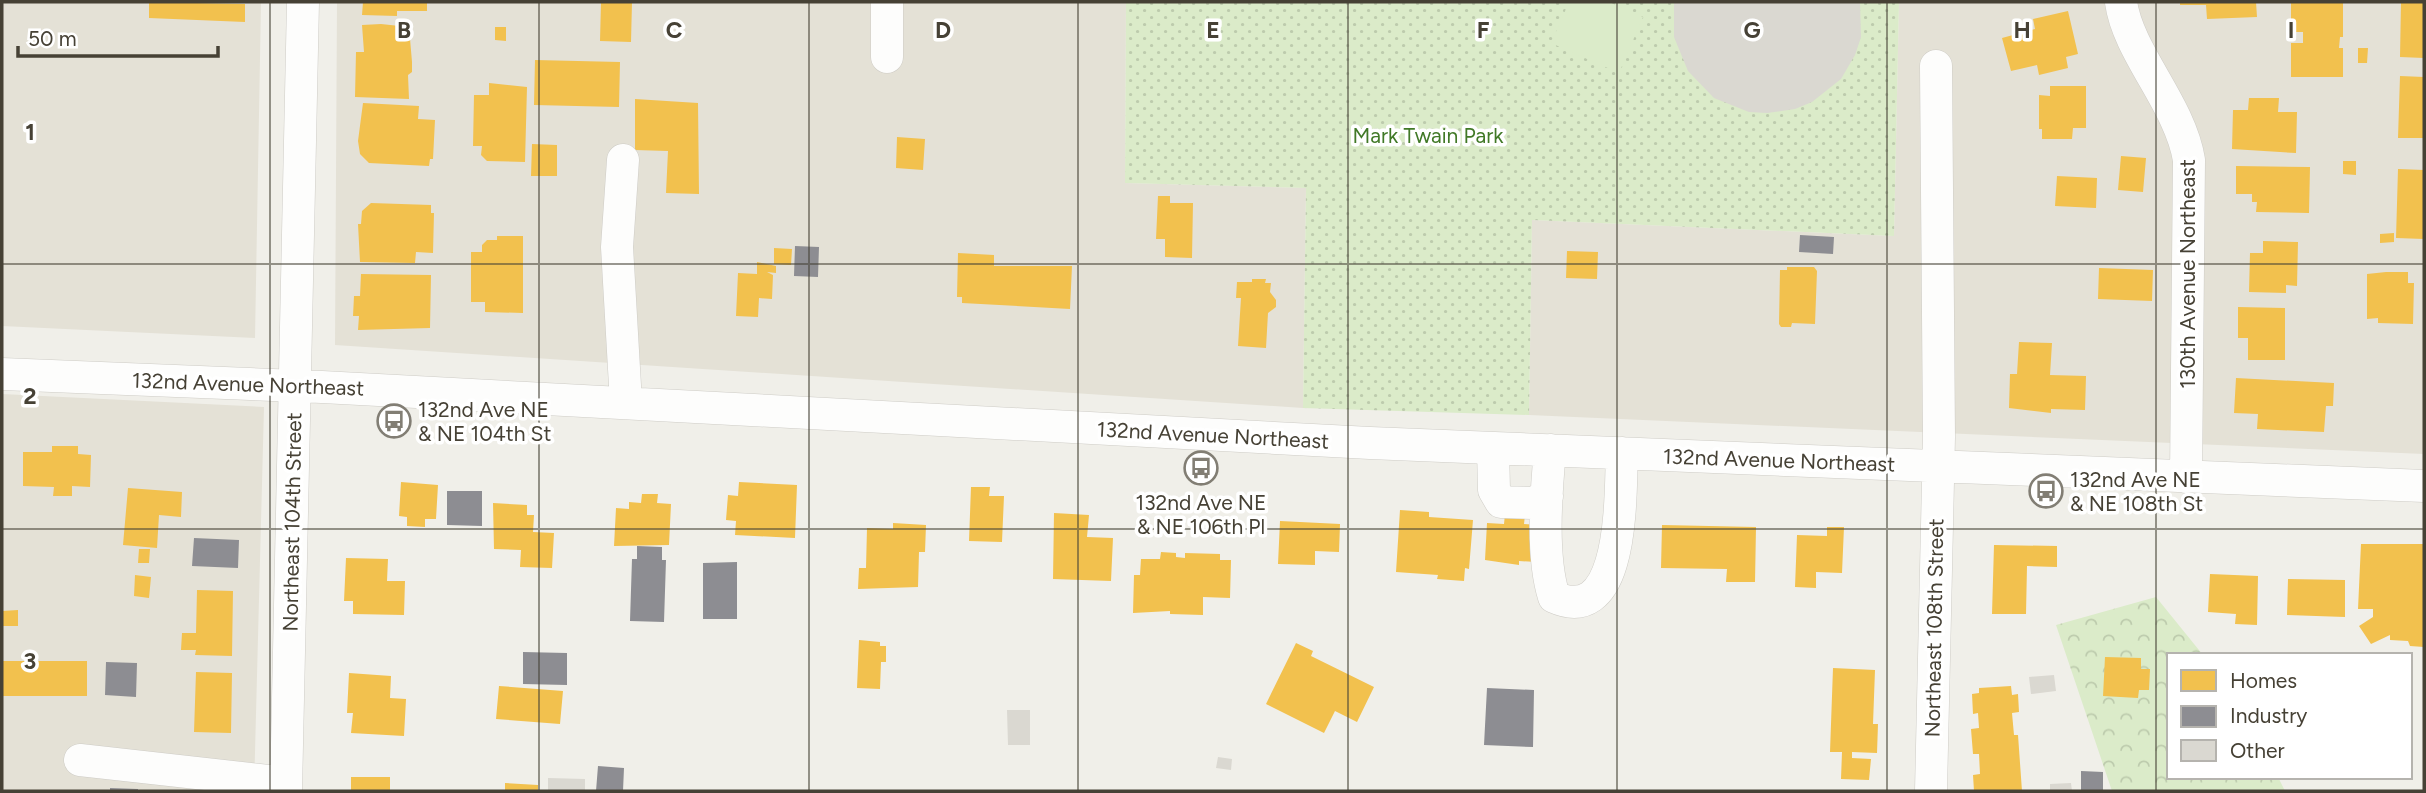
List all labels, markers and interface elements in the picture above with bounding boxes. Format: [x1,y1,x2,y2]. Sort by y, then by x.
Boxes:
scale bar [18,14,217,58]
text: B [397,16,411,44]
text: C [666,16,683,44]
text: D [935,16,951,44]
text: E [1206,16,1220,44]
text: F [1477,16,1490,44]
text: G [1743,16,1761,44]
text: H [2013,16,2031,44]
text: I [2288,16,2294,44]
text: 50 m [28,26,77,51]
text: 1 [25,118,35,146]
park label: Mark Twain Park [1353,123,1504,148]
street label: 130th Avenue Northeast [2175,159,2200,389]
street label: 132nd Avenue Northeast [131,367,365,401]
text: 2 [23,382,37,410]
place label: 132nd Ave NE & NE 104th St [418,397,551,446]
bus stop icon: 132nd Ave NE & NE 104th St [375,402,413,440]
street label: Northeast 104th Street [278,412,306,632]
street label: 132nd Avenue Northeast [1096,416,1330,454]
street label: 132nd Avenue Northeast [1662,443,1896,477]
bus stop icon: 132nd Ave NE & NE 106th Pl [1182,449,1220,487]
place label: 132nd Ave NE & NE 108th St [2070,467,2203,516]
bus stop icon: 132nd Ave NE & NE 108th St [2027,472,2065,510]
place label: 132nd Ave NE & NE 106th Pl [1135,490,1267,539]
street label: Northeast 108th Street [1920,518,1948,738]
text: 3 [24,647,36,675]
legend [2167,653,2412,779]
text: Homes [2230,668,2297,693]
text: Industry [2230,703,2307,728]
text: Other [2230,738,2285,763]

